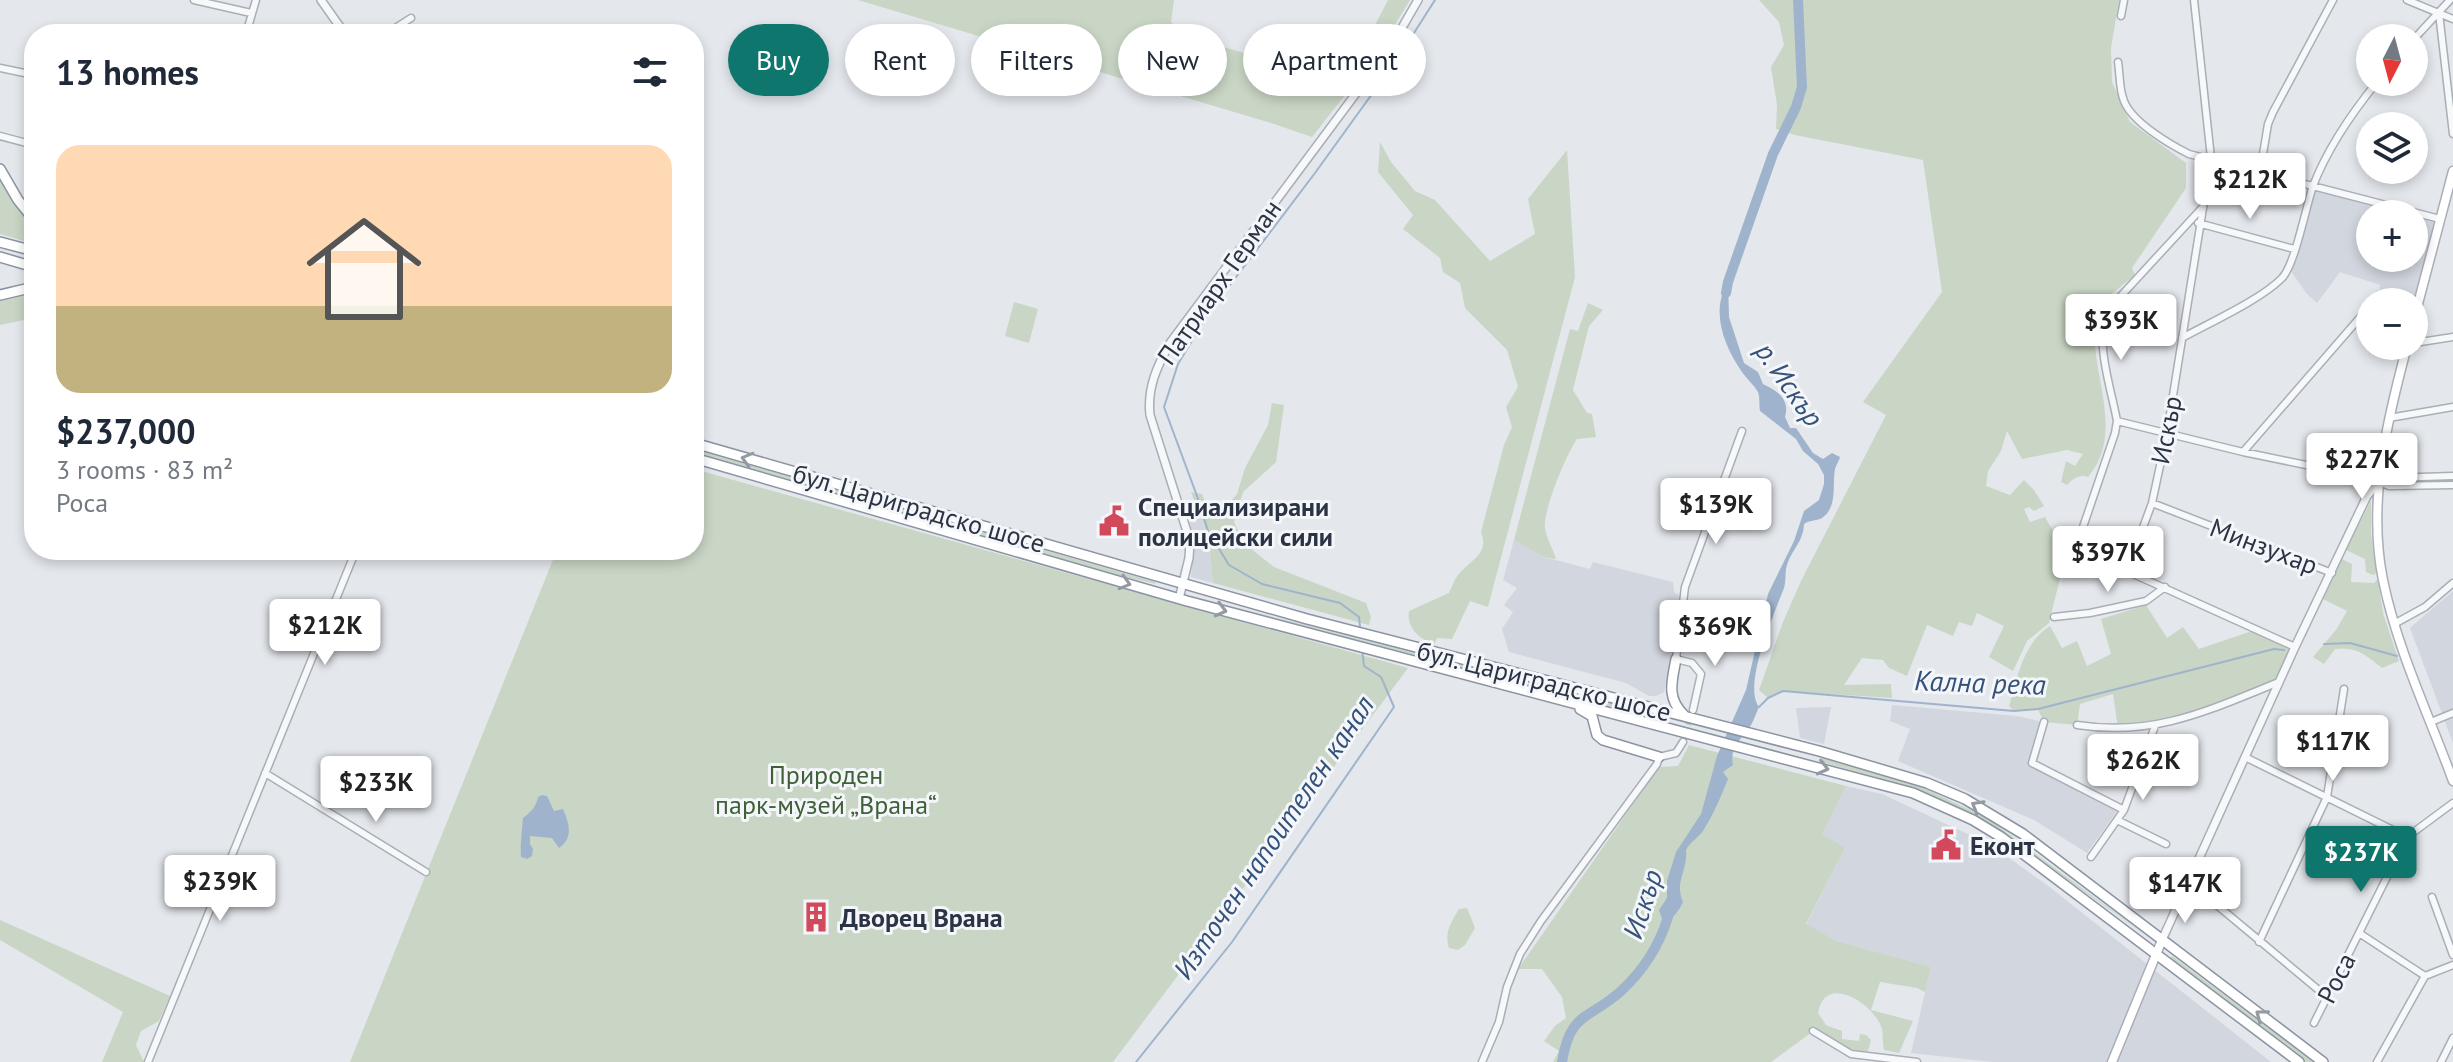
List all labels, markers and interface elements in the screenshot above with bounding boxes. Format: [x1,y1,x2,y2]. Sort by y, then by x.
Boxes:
chip: Buy [728,24,829,96]
chip: Rent [845,24,955,96]
chip: Filters [971,24,1102,96]
chip: New [1118,24,1227,96]
chip: Apartment [1243,24,1426,96]
north arrow [2356,24,2428,96]
map controls [2356,24,2428,360]
text: 13 homes [56,50,199,94]
icon: filters [628,50,672,94]
button: layers [2356,112,2428,184]
pin: $212K [2194,153,2306,221]
text: $212K [2212,162,2288,195]
street label: Патриарх Герман [1150,193,1288,371]
icon: home [292,197,436,341]
button: + [2356,200,2428,272]
button: − [2356,288,2428,360]
pin: $393K [2065,294,2177,362]
text: $393K [2083,303,2159,336]
water label: р. Искър [1747,334,1832,434]
street label: Искър [2143,393,2189,467]
text: $237,000 [56,409,195,453]
pin: $227K [2306,433,2418,501]
text: $227K [2324,442,2400,475]
one-way arrow [740,451,754,468]
text: 3 rooms · 83 m² [56,453,233,486]
street label: бул. Цариградско шосе [789,456,1049,560]
pin: $139K [1660,478,1772,546]
text: Роса [56,486,108,519]
text: $139K [1678,487,1754,520]
place label: Специализирани полицейски сили [1138,490,1333,553]
public building icon: Специализирани полицейски сили [1097,504,1131,538]
street label: Минзухар [2206,510,2322,582]
pin: $397K [2052,526,2164,594]
text: $397K [2070,535,2146,568]
one-way arrow [1117,574,1131,590]
pin: $212K [269,599,381,667]
pin: $369K [1659,600,1771,668]
one-way arrow [1213,601,1227,617]
text: $212K [287,608,363,641]
text: $369K [1677,609,1753,642]
street label: бул. Цариградско шосе [1414,633,1674,729]
water label: Кална река [1914,661,2047,703]
water label: Източен напоителен канал [1164,688,1382,986]
pin: $117K [2277,715,2389,783]
text: $117K [2295,724,2371,757]
pin: $262K [2087,734,2199,802]
text: $262K [2105,743,2181,776]
pin: $233K [320,756,432,824]
park label: Природен парк-музей „Врана“ [715,758,937,821]
one-way arrow [1816,758,1830,775]
text: $233K [338,765,414,798]
one-way arrow [1971,800,1986,816]
pin: $237K [2305,826,2417,894]
public building icon: Еконт [1929,828,1963,862]
place label: Еконт [1970,829,2035,862]
text: $237K [2323,835,2399,868]
pin: $239K [164,855,276,923]
pin: $147K [2129,857,2241,925]
text: $239K [182,864,258,897]
water label: Искър [1614,865,1670,943]
text: $147K [2147,866,2223,899]
building icon: Дворец Врана [799,900,833,934]
place label: Дворец Врана [840,901,1003,934]
street label: Роса [2309,947,2363,1009]
one-way arrow [2255,1010,2270,1024]

